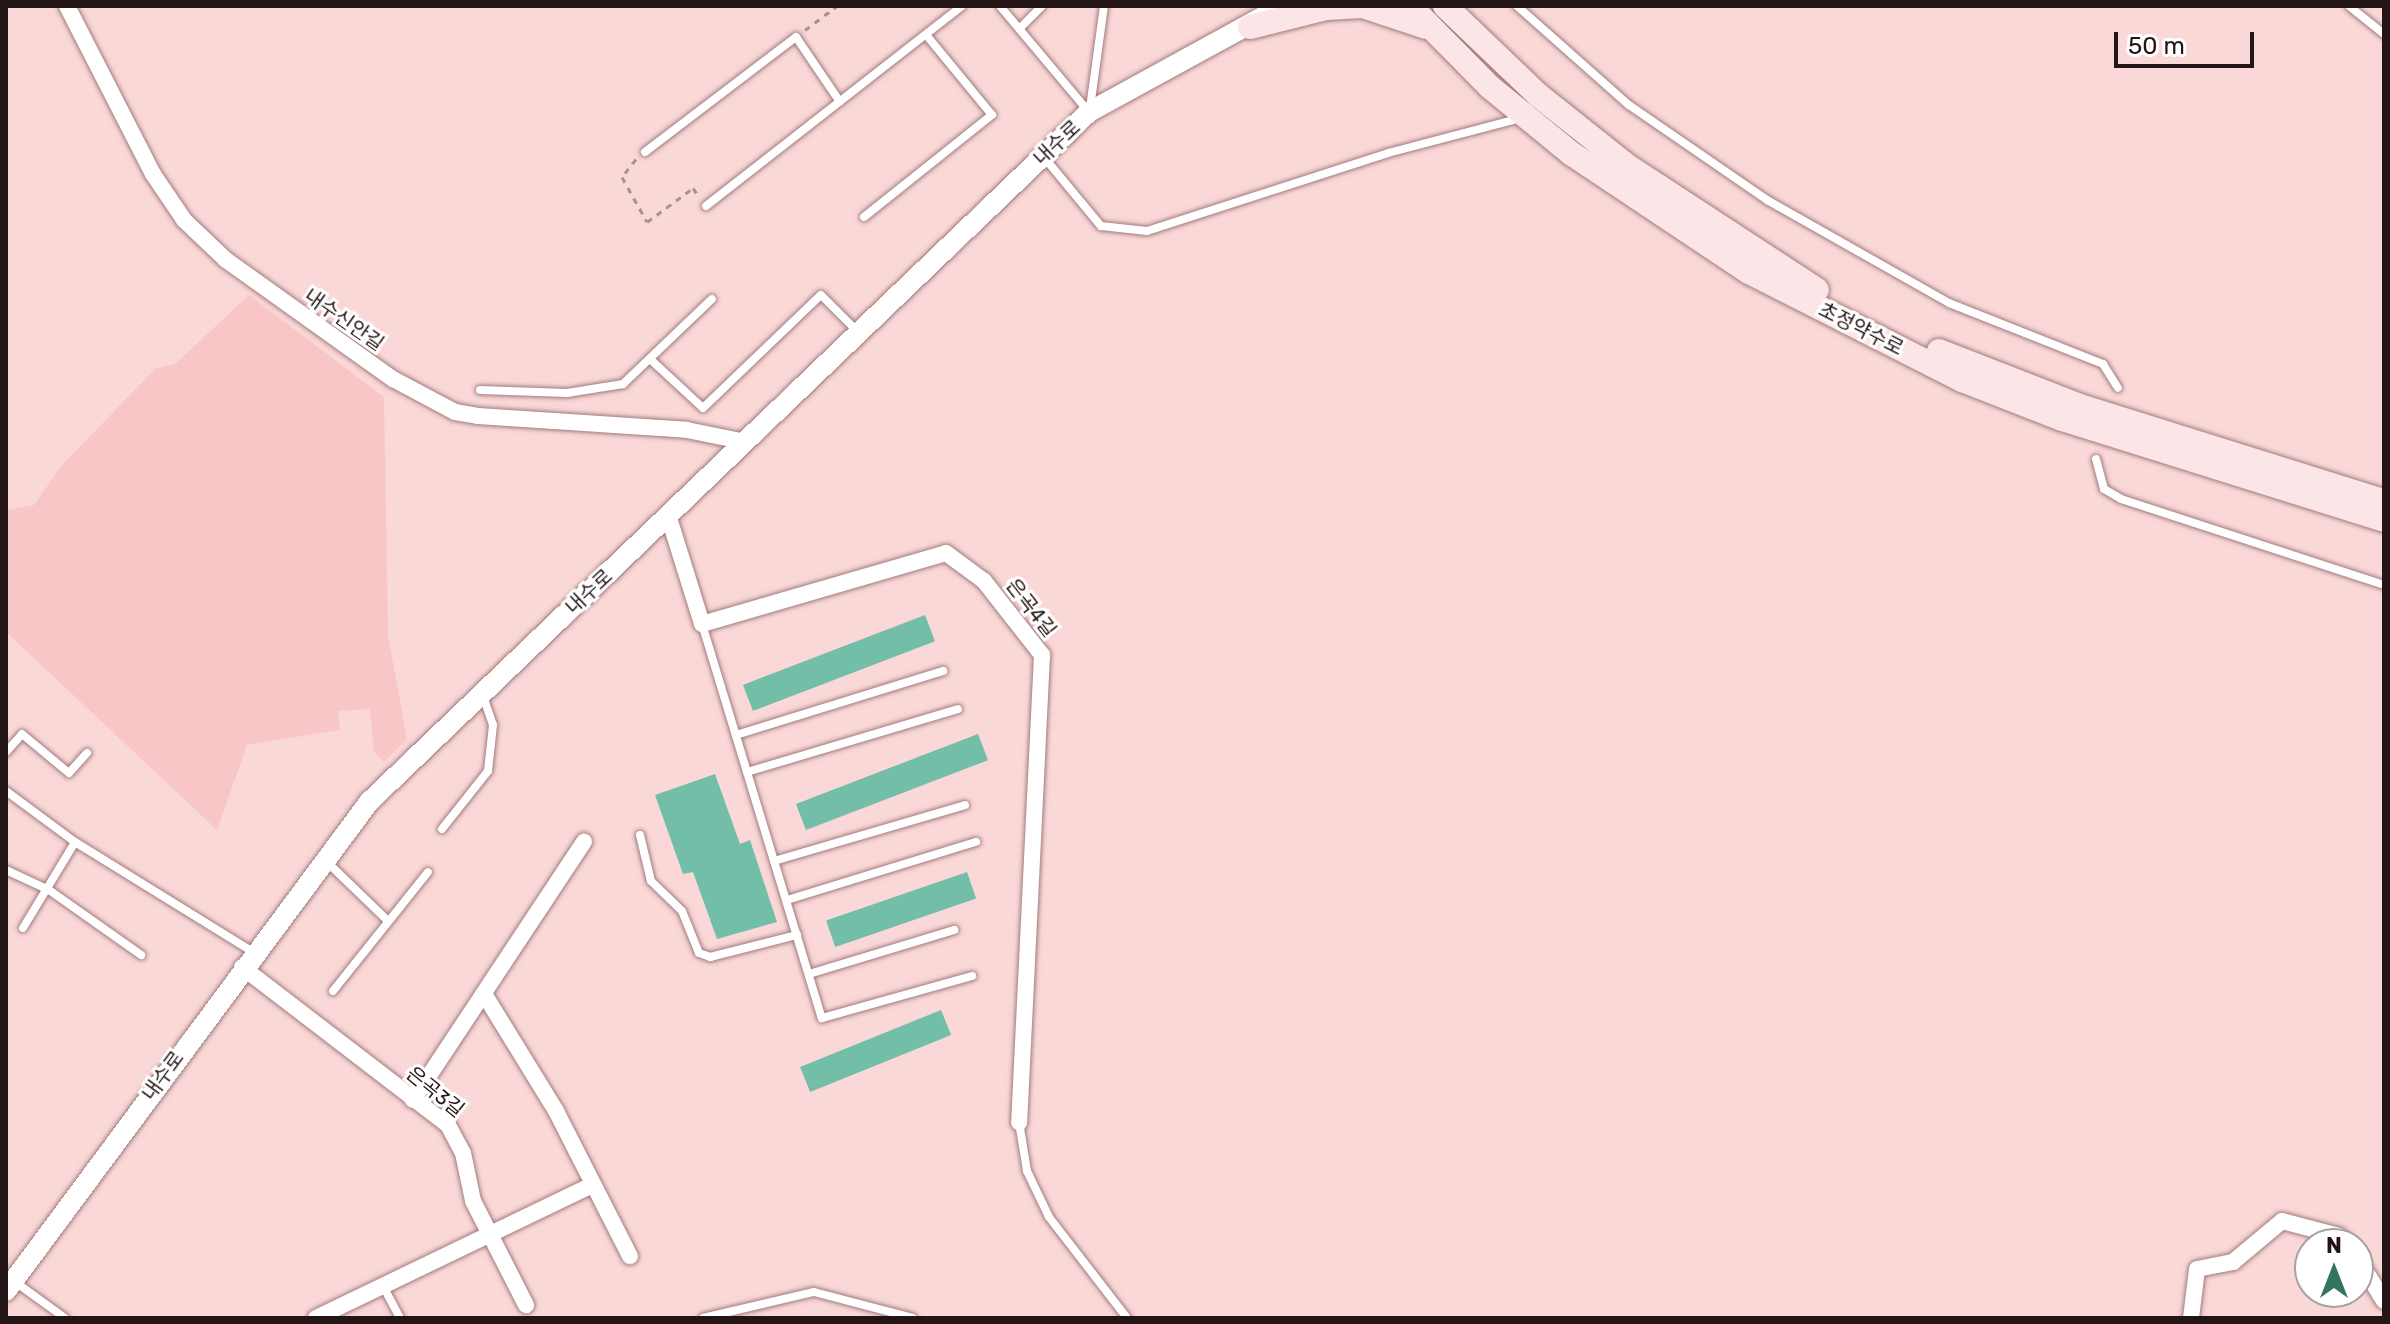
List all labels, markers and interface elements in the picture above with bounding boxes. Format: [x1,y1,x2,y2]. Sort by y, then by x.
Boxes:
scale bar [2118,16,2258,66]
text: 50 m [2128,32,2185,60]
street label: 내수로 [1029,115,1085,171]
street label: 내수신안길 [299,284,389,356]
street label: 초정약수로 [1815,297,1907,361]
street label: 내수로 [561,564,617,620]
street label: 은곡4길 [1001,574,1061,642]
street label: 내수로 [137,1047,189,1105]
street label: 은곡3길 [401,1062,469,1122]
north arrow [2294,1228,2374,1308]
text: N [2326,1232,2342,1259]

